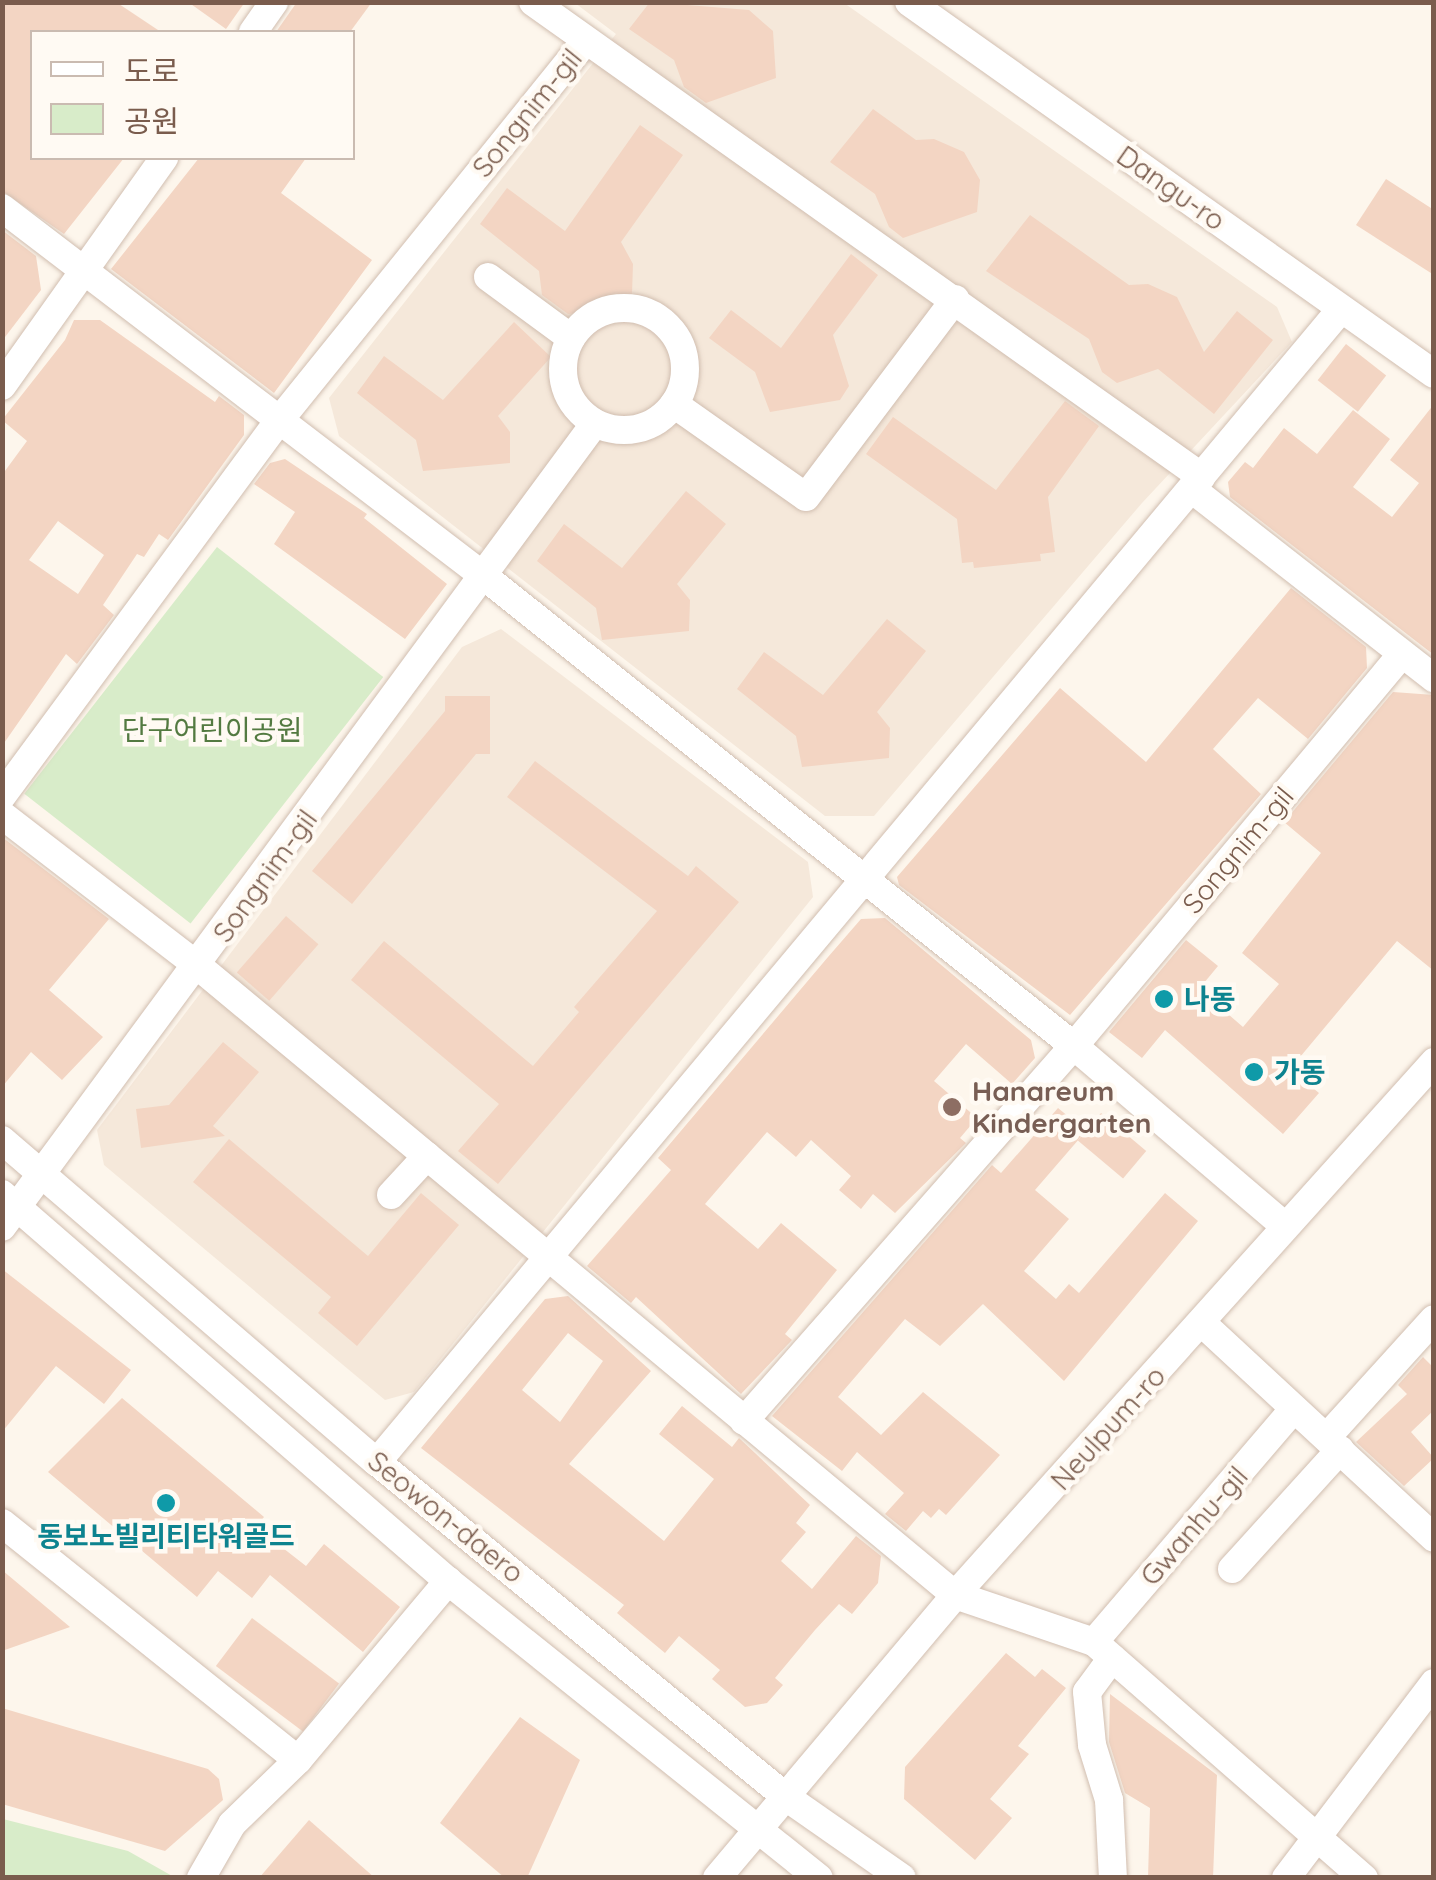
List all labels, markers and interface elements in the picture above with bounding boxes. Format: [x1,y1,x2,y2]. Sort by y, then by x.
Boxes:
legend [30,30,355,160]
street label: Songnim-gil [465,42,589,184]
text: 도로 [124,52,179,90]
text: 공원 [124,102,179,140]
street label: Dangu-ro [1110,139,1232,237]
park label: 단구어린이공원 [122,713,302,747]
street label: Songnim-gil [1175,780,1301,920]
street label: Songnim-gil [206,803,324,949]
place label: 나동 [1184,982,1236,1016]
marker: 나동 [1153,988,1175,1010]
place label: 가동 [1274,1055,1326,1089]
marker: 가동 [1243,1061,1265,1083]
place label: Hanareum Kindergarten [972,1074,1151,1140]
marker: Hanareum Kindergarten [941,1096,963,1118]
street label: Neulpum-ro [1044,1359,1172,1497]
street label: Seowon-daero [361,1444,531,1590]
street label: Gwanhu-gil [1133,1460,1255,1592]
marker: 동보노빌리티타워골드 [155,1492,177,1514]
place label: 동보노빌리티타워골드 [37,1519,295,1553]

